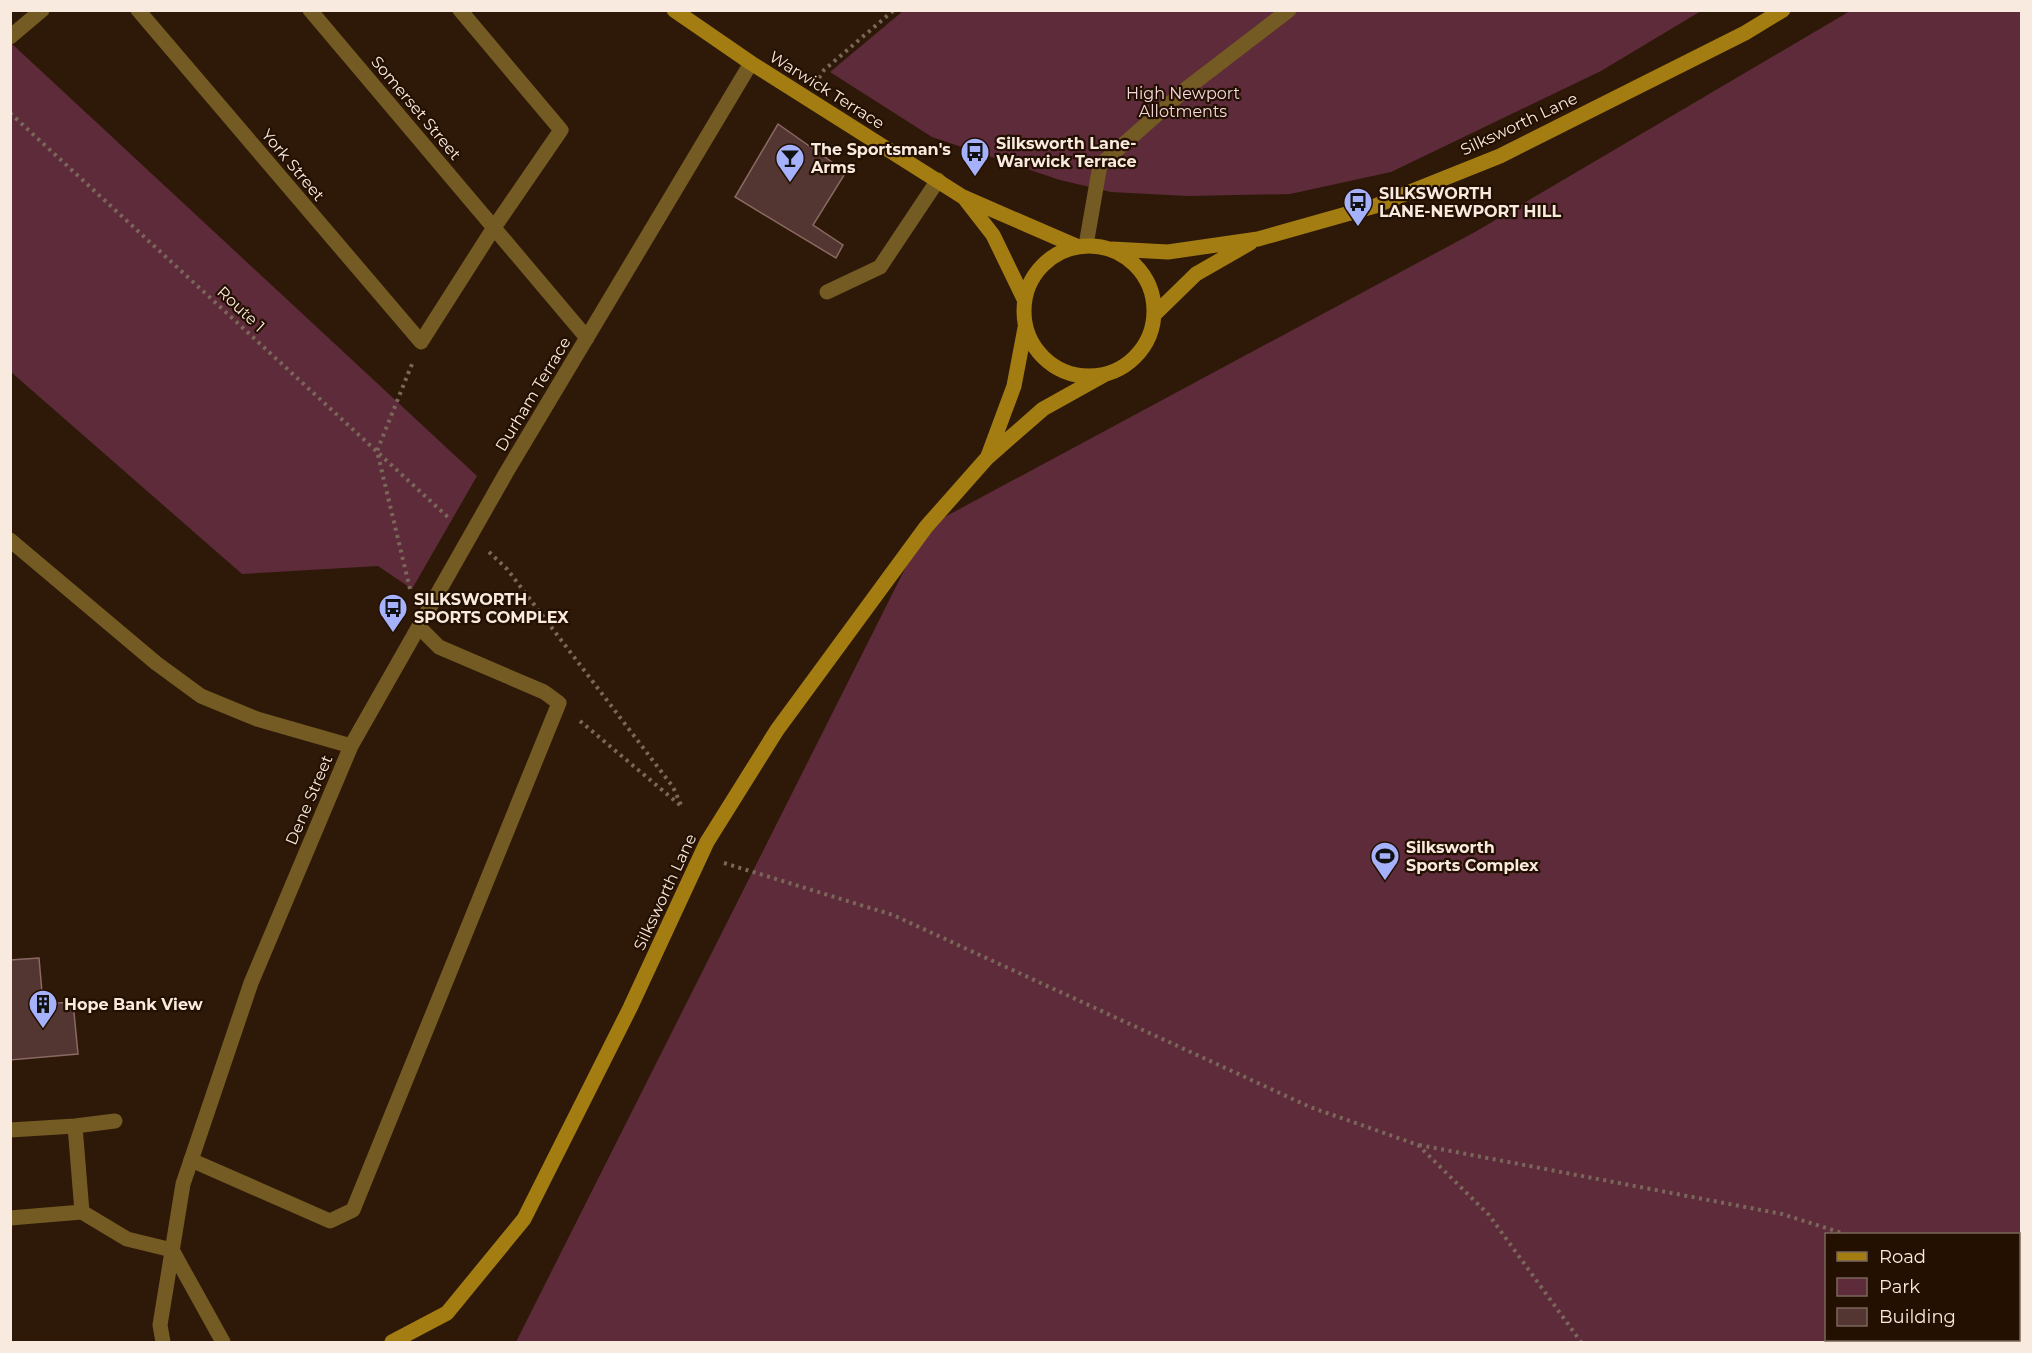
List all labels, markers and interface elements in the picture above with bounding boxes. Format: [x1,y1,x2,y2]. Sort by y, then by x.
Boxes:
street label: Warwick Terrace [766,47,888,133]
street label: Somerset Street [367,52,465,164]
park label: High Newport Allotments [1126,84,1240,121]
street label: Silksworth Lane [1458,89,1580,159]
street label: York Street [258,125,329,205]
place label: Silksworth Lane- Warwick Terrace [996,134,1137,171]
bus stop icon: Silksworth Lane- Warwick Terrace [959,136,991,178]
place label: The Sportsman's Arms [810,140,951,177]
bar icon: The Sportsman's Arms [774,142,806,184]
place label: SILKSWORTH LANE-NEWPORT HILL [1379,184,1561,221]
bus stop icon: SILKSWORTH LANE-NEWPORT HILL [1342,186,1374,228]
street label: Route 1 [213,282,269,336]
street label: Durham Terrace [491,334,575,454]
place label: SILKSWORTH SPORTS COMPLEX [414,590,569,627]
bus stop icon: SILKSWORTH SPORTS COMPLEX [377,592,409,634]
street label: Dene Street [282,752,337,848]
street label: Silksworth Lane [630,831,700,953]
place label: Silksworth Sports Complex [1406,838,1539,875]
sports icon: Silksworth Sports Complex [1369,840,1401,882]
building icon: Hope Bank View [27,988,59,1030]
place label: Hope Bank View [64,995,203,1014]
legend [1825,1233,2020,1341]
text: Road [1879,1246,1926,1268]
text: Park [1879,1276,1920,1298]
text: Building [1879,1306,1956,1328]

